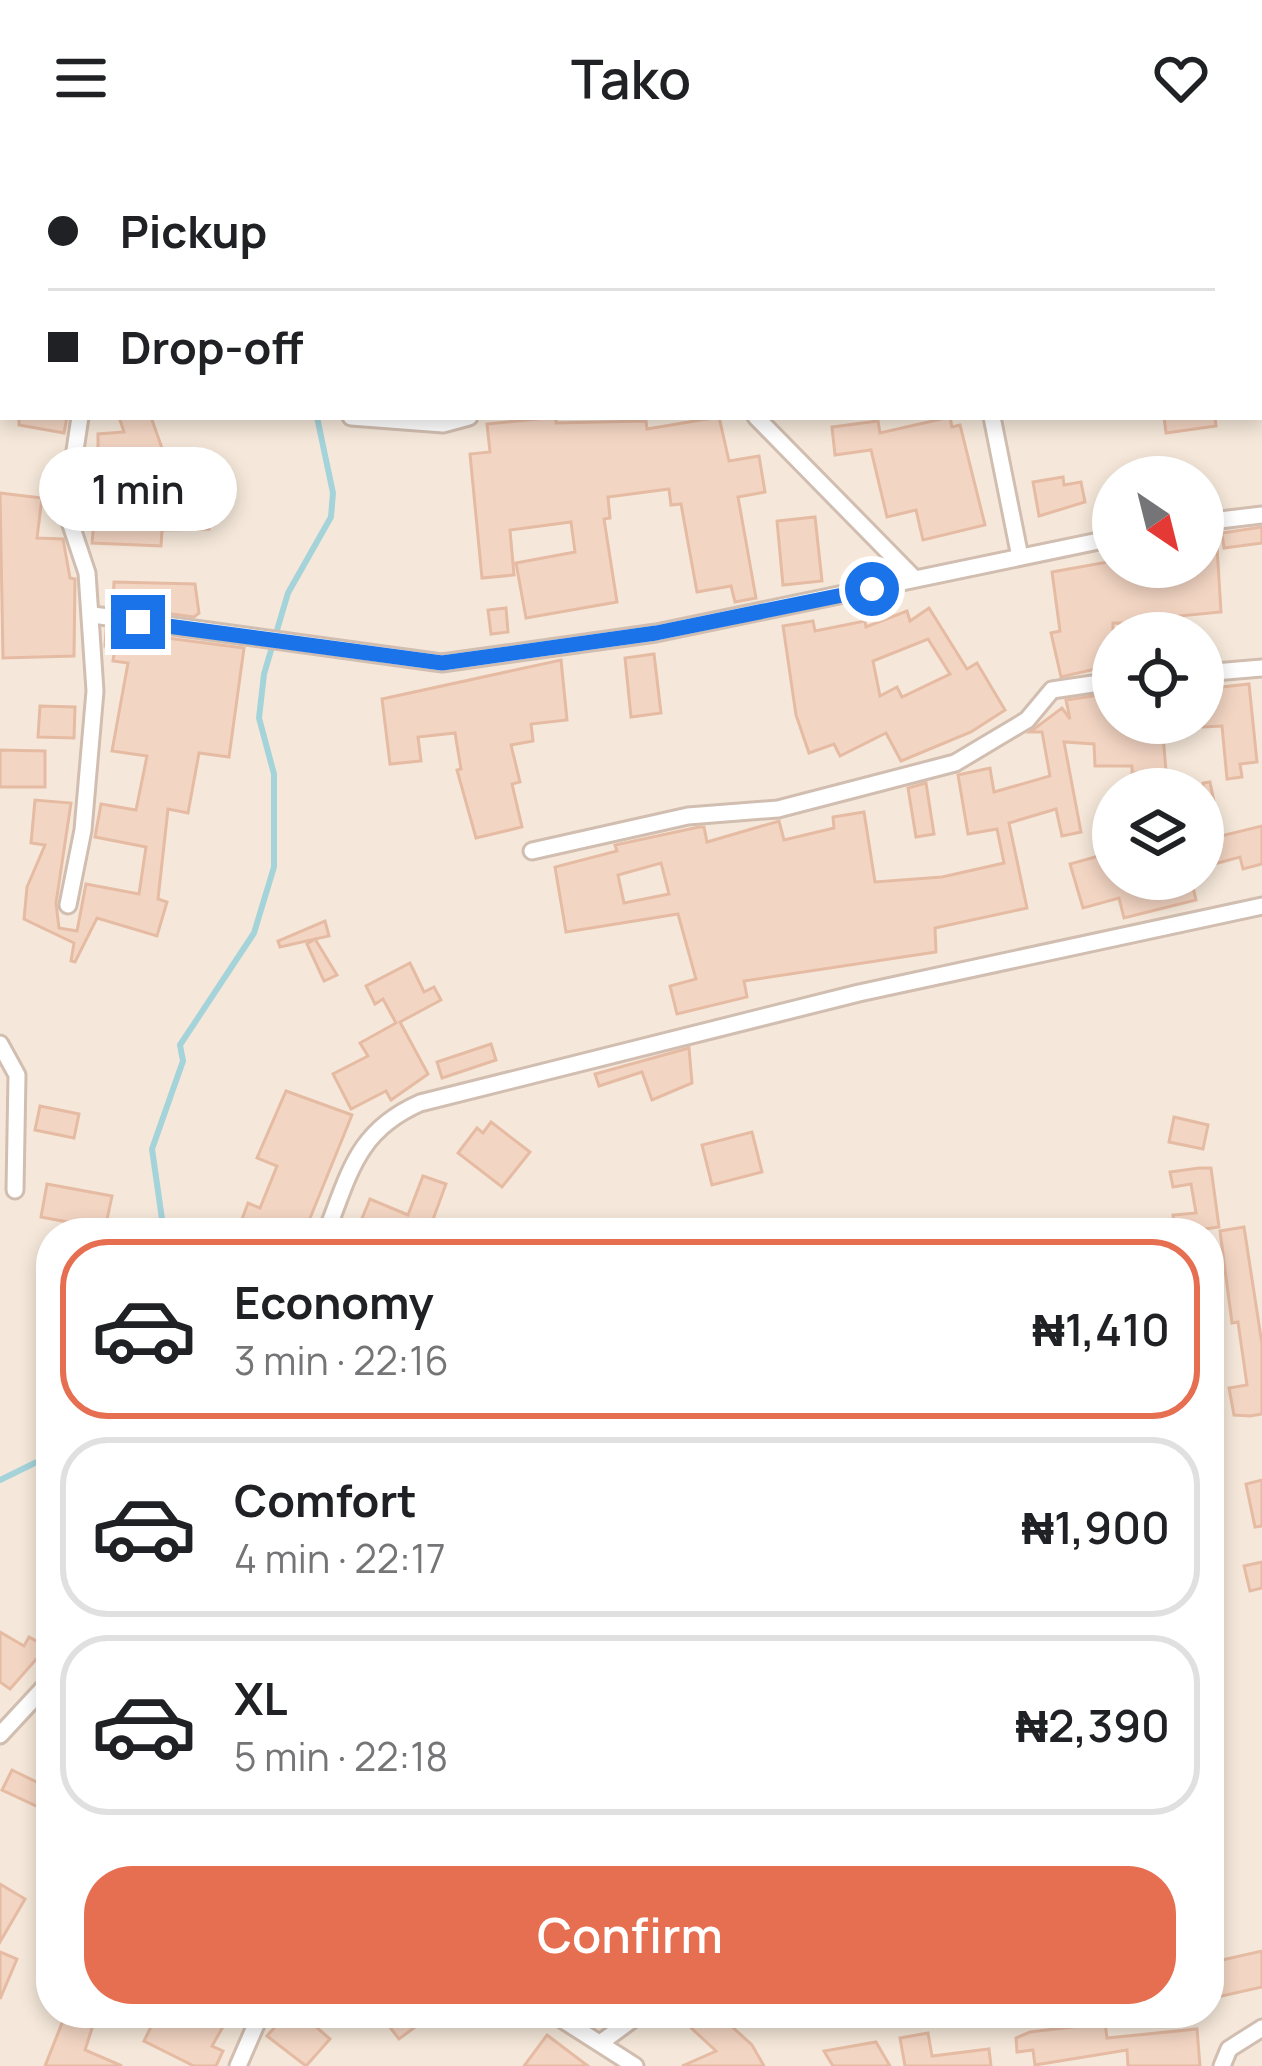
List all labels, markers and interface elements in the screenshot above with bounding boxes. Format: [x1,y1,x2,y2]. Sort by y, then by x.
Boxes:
text: Tako [571,41,691,115]
icon: menu [48,45,114,111]
icon: heart [1148,45,1214,111]
text: Pickup [120,200,267,262]
text: Drop-off [120,316,303,378]
callout: 1 min [39,448,237,532]
north arrow [1092,456,1224,588]
map controls [1092,456,1224,900]
text: 1 min [92,462,184,516]
route start [845,562,899,616]
route end [111,595,165,649]
button: locate [1092,612,1224,744]
button: layers [1092,768,1224,900]
text: Economy [234,1271,434,1333]
icon: car [90,1275,198,1383]
text: ₦1,410 [1032,1298,1170,1360]
text: 3 min · 22:16 [234,1333,449,1387]
text: Comfort [234,1469,417,1531]
icon: car [90,1473,198,1581]
text: ₦1,900 [1021,1496,1170,1558]
text: 4 min · 22:17 [234,1531,445,1585]
text: XL [234,1667,288,1729]
icon: car [90,1671,198,1779]
text: ₦2,390 [1015,1694,1170,1756]
text: 5 min · 22:18 [234,1729,448,1783]
button: Confirm [84,1866,1176,2004]

